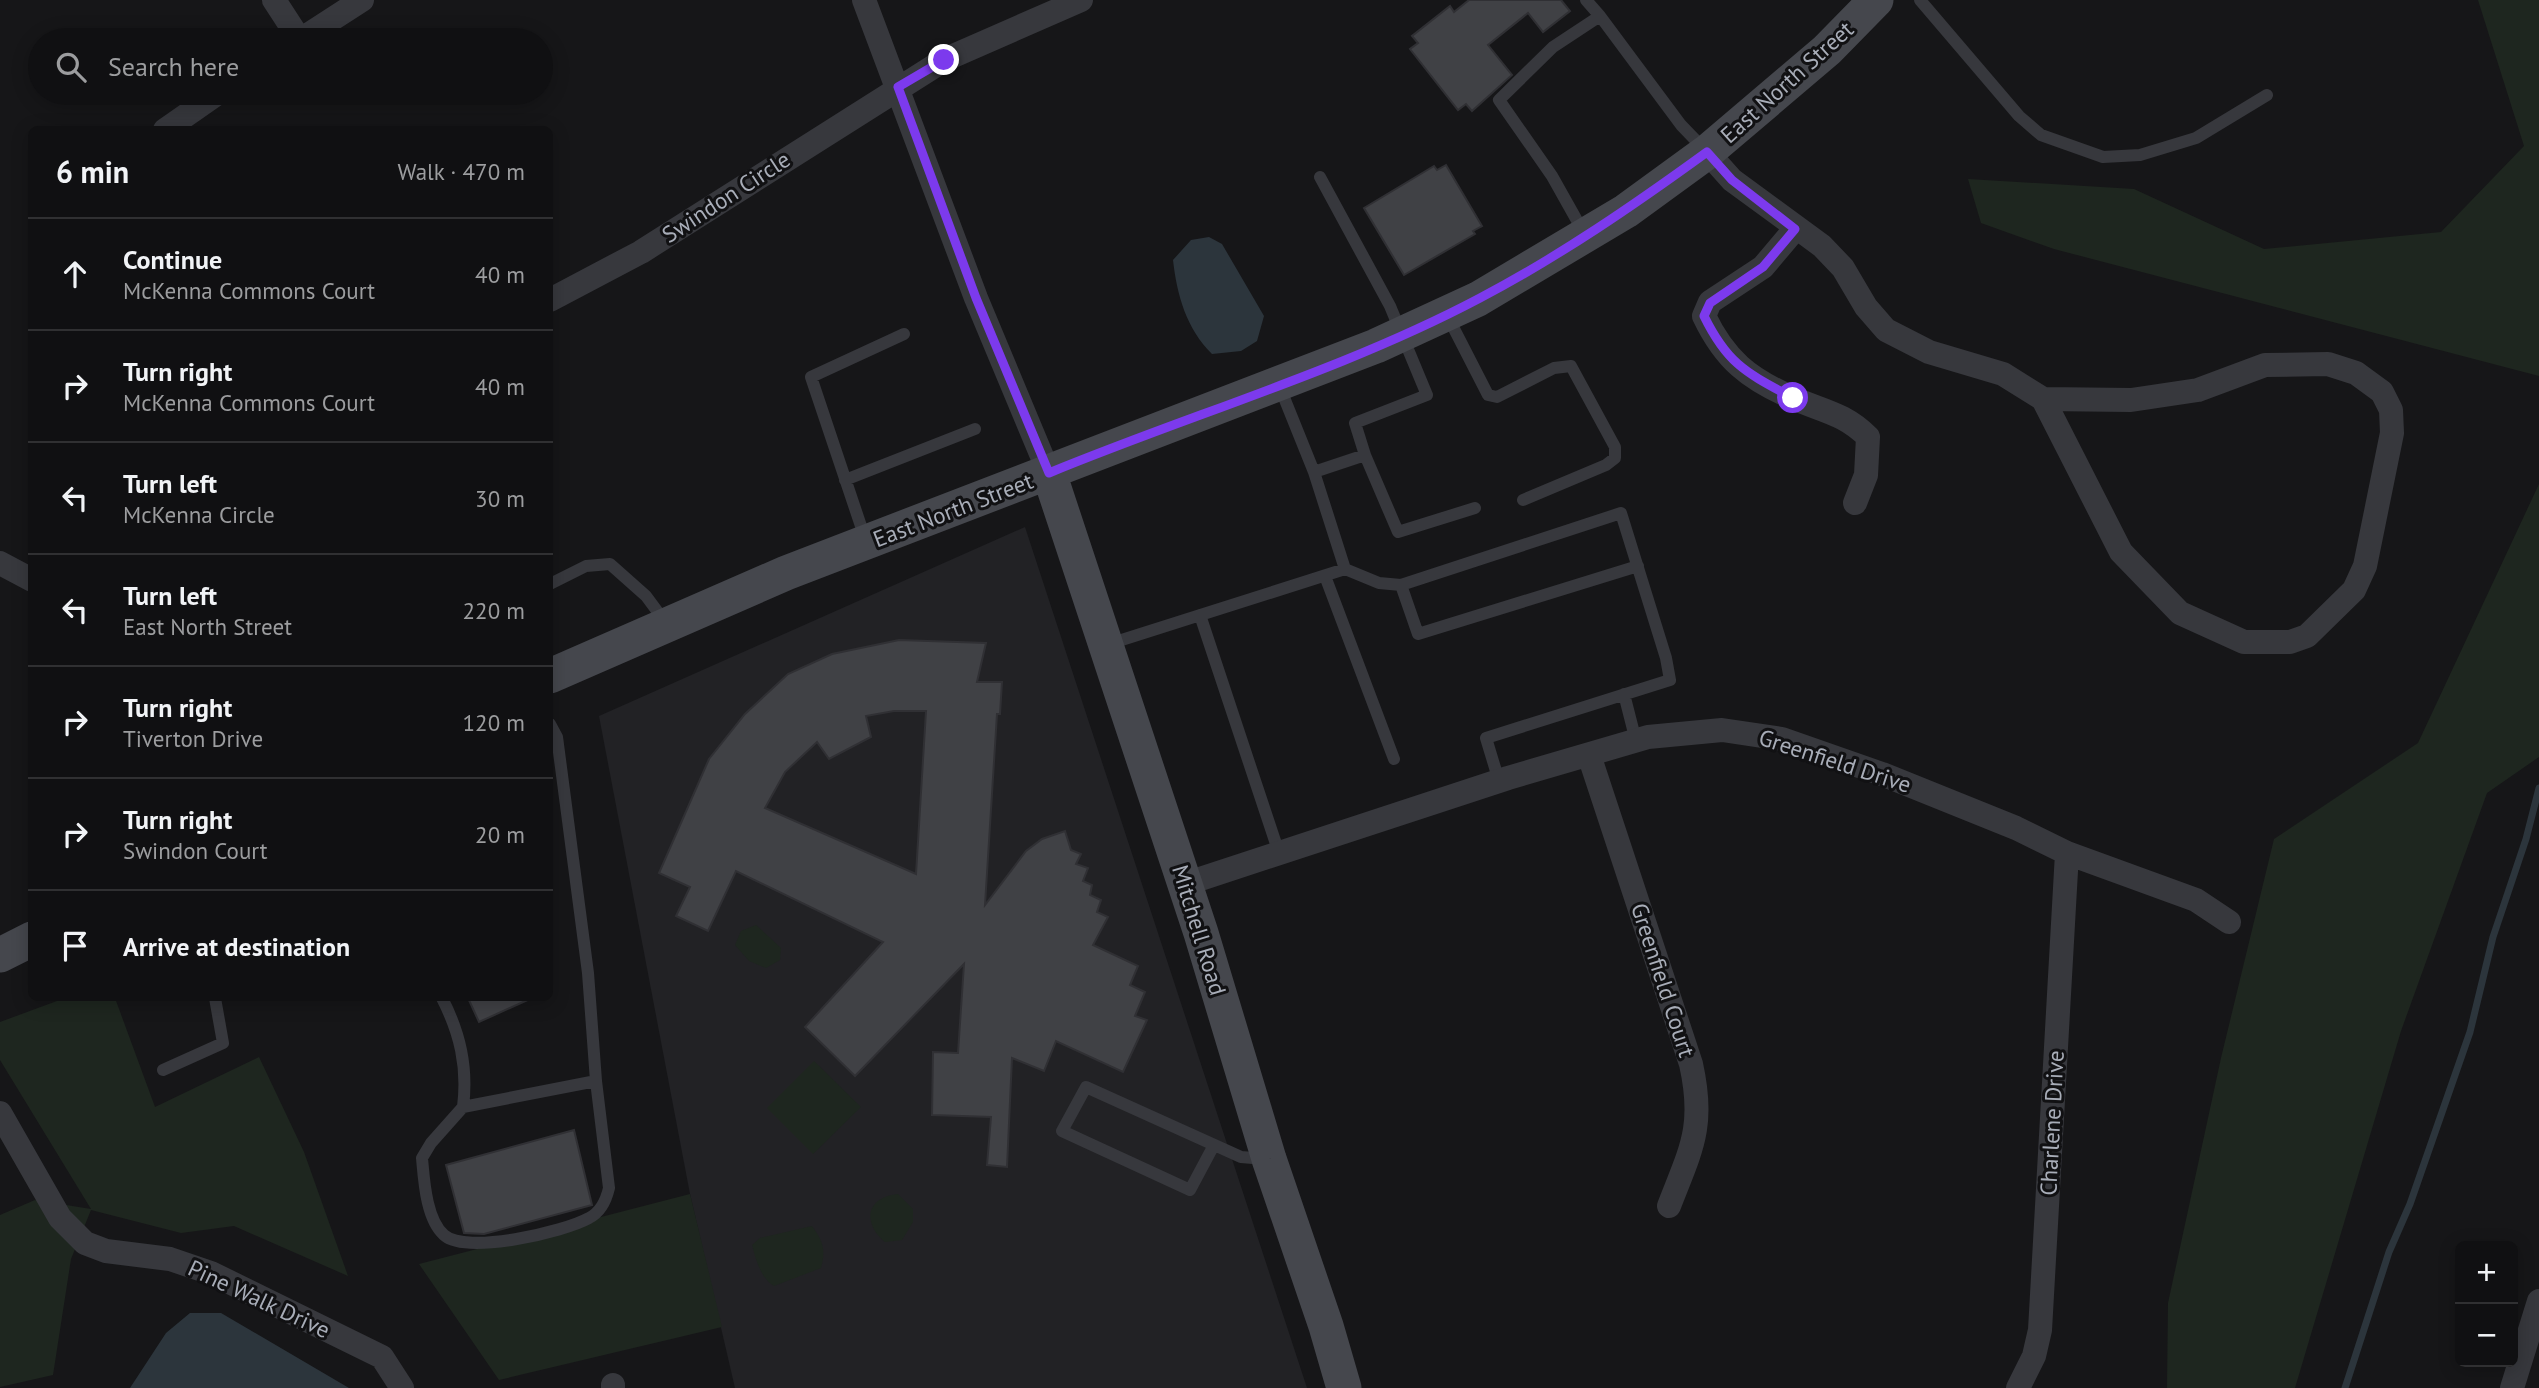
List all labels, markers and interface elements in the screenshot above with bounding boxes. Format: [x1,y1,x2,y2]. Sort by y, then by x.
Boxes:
street label: East North Street [1714,14,1859,149]
search box [28,28,553,105]
route end [928,44,959,75]
icon: search [52,48,90,86]
text: Search here [108,50,239,83]
street label: Swindon Circle [656,144,795,249]
text: 6 min [56,152,129,191]
text: Walk · 470 m [398,157,525,186]
text: Continue [123,243,222,276]
icon: ahead [56,255,94,293]
text: 40 m [475,260,525,289]
text: McKenna Commons Court [123,276,375,305]
text: Turn right [123,355,232,388]
icon: right [56,367,94,405]
text: 40 m [475,372,525,401]
route start [1777,382,1808,413]
text: McKenna Commons Court [123,388,375,417]
street label: East North Street [869,466,1037,553]
text: Turn left [123,467,217,500]
icon: left [56,479,94,517]
text: 30 m [475,484,525,513]
text: McKenna Circle [123,500,275,529]
text: Turn left [123,579,217,612]
icon: left [56,591,94,629]
text: 220 m [463,596,525,625]
text: East North Street [123,612,292,641]
text: Turn right [123,691,232,724]
icon: right [56,703,94,741]
text: 120 m [463,708,525,737]
street label: Greenfield Drive [1755,722,1915,799]
text: Tiverton Drive [123,724,263,753]
text: Turn right [123,803,232,836]
icon: right [56,815,94,853]
text: 20 m [475,820,525,849]
text: Swindon Court [123,836,268,865]
street label: Mitchell Road [1166,861,1233,999]
street label: Greenfield Court [1625,899,1702,1061]
icon: arrive [56,927,94,965]
text: Arrive at destination [123,930,350,963]
street label: Charlene Drive [2033,1050,2070,1196]
map controls [2455,1241,2518,1367]
button: + [2455,1241,2518,1304]
street label: Pine Walk Drive [184,1253,335,1344]
button: − [2455,1304,2518,1367]

